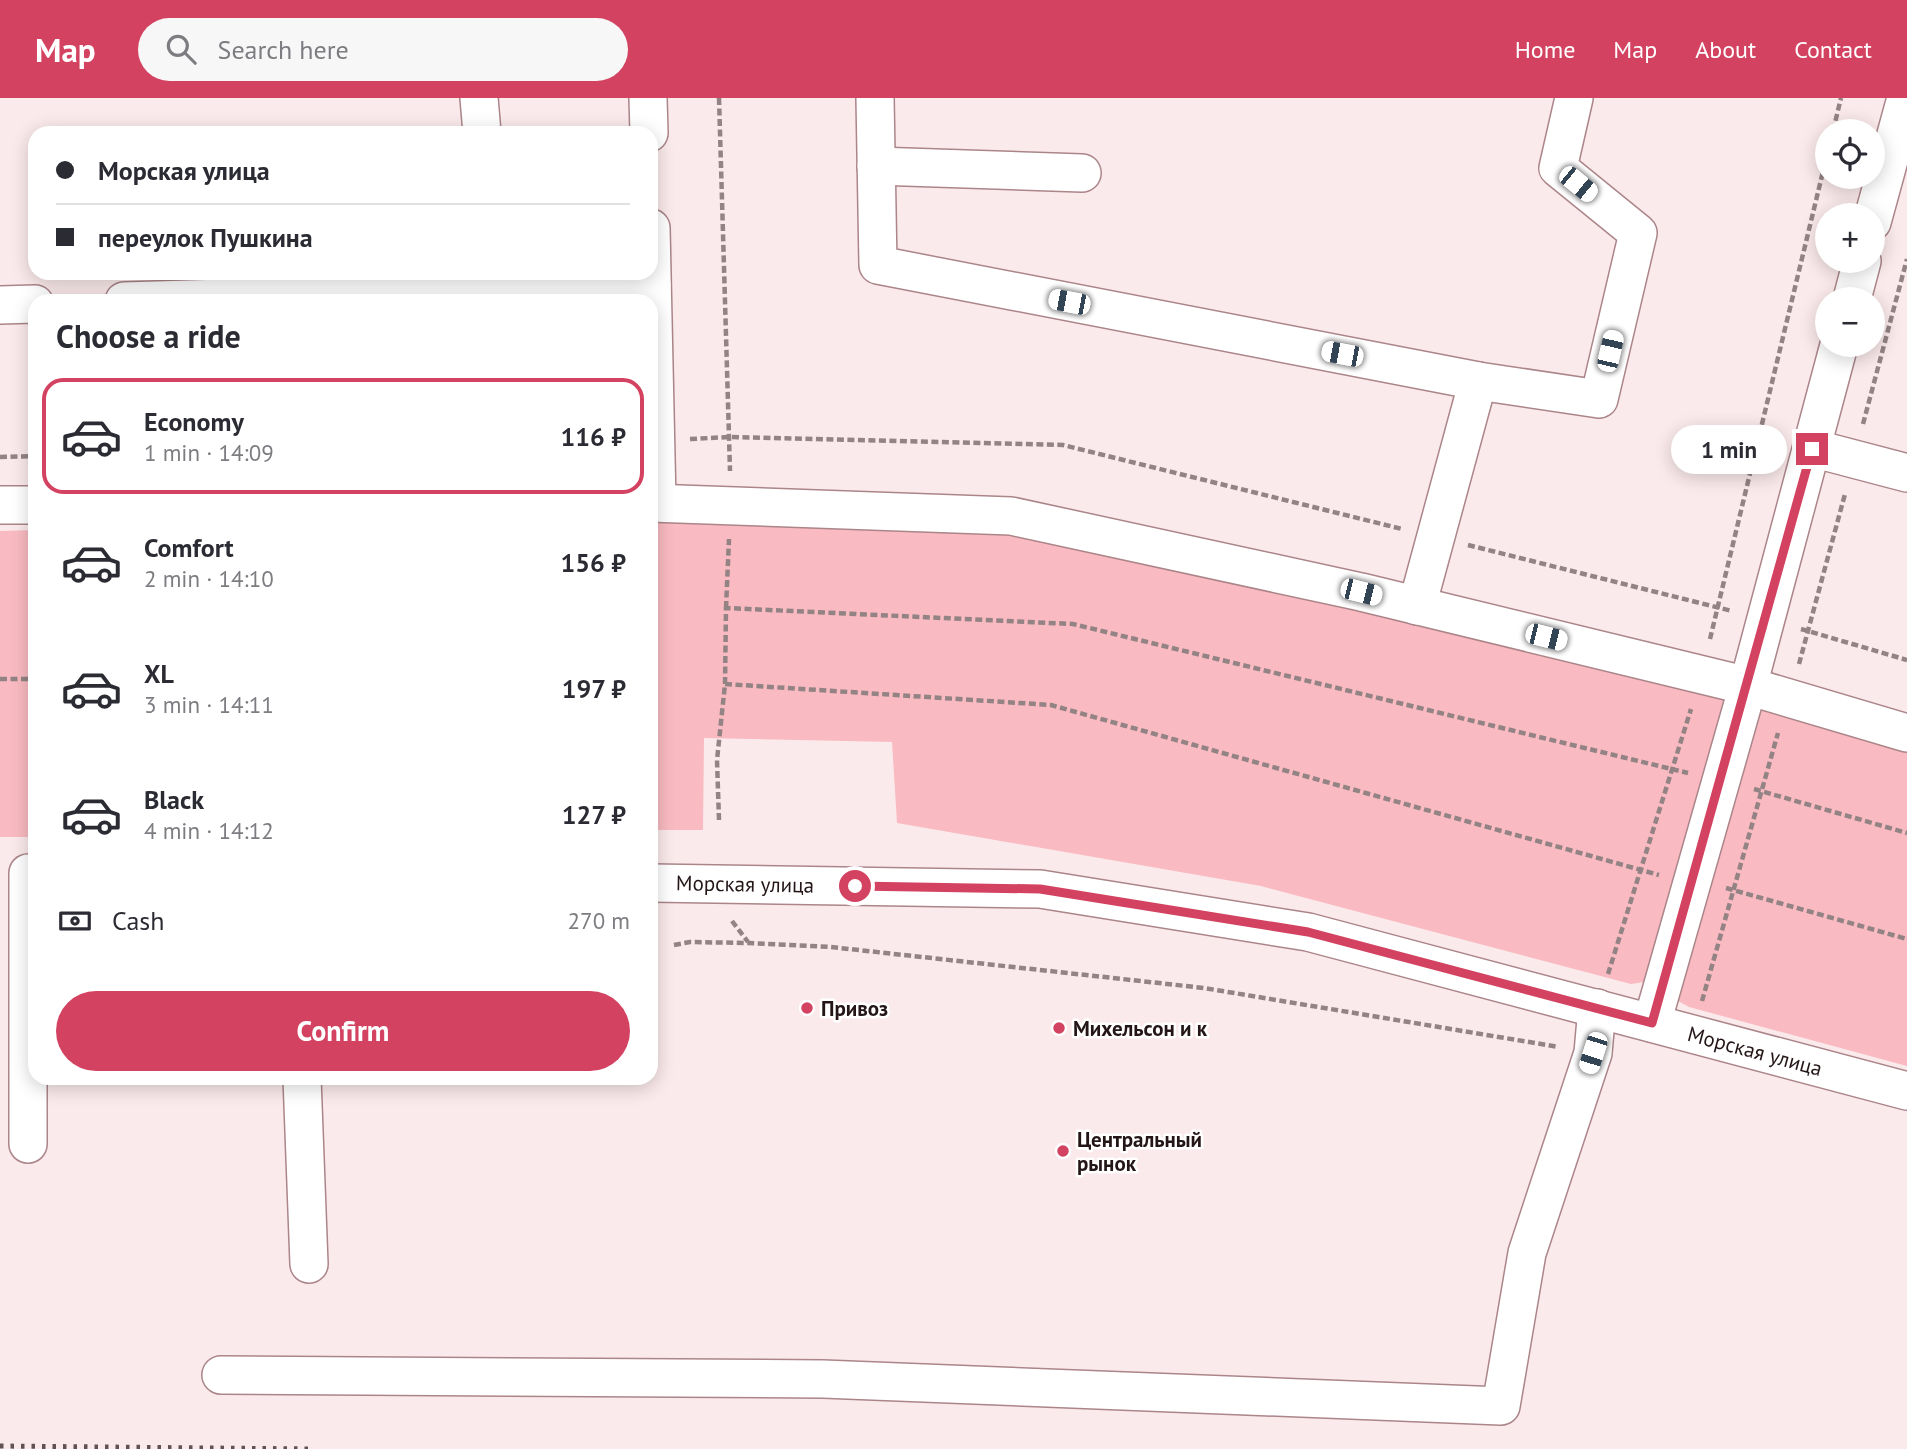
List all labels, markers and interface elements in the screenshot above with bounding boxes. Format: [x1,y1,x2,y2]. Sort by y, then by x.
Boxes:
search box [138,18,628,81]
text: Map [35,28,96,71]
icon: search [162,30,200,68]
text: Search here [218,33,349,66]
text: Home [1515,34,1575,65]
text: Map [1613,34,1657,65]
text: About [1695,34,1756,65]
text: Contact [1794,34,1872,65]
map controls [1815,119,1885,357]
button: locate [1815,119,1885,189]
text: Морская улица [98,154,270,187]
car [1556,163,1601,205]
button: + [1815,203,1885,273]
text: переулок Пушкина [98,221,313,254]
button: − [1815,287,1885,357]
car [1047,288,1092,316]
text: Choose a ride [56,315,241,357]
car [1596,328,1625,374]
car [1320,340,1365,368]
icon: car [60,405,123,468]
text: Economy [144,405,244,438]
text: 116 ₽ [560,420,626,453]
callout: 1 min [1672,424,1787,474]
route end [1796,433,1828,465]
text: 1 min [1701,435,1757,464]
text: 1 min · 14:09 [144,438,274,467]
icon: car [60,531,123,594]
text: Comfort [144,531,234,564]
text: 156 ₽ [560,546,626,579]
text: 2 min · 14:10 [144,564,274,593]
car [1339,577,1384,607]
car [1524,622,1569,652]
icon: car [60,657,123,720]
text: XL [144,657,174,690]
text: 197 ₽ [562,672,626,705]
text: 3 min · 14:11 [144,690,274,719]
icon: car [60,783,123,846]
text: Black [144,783,204,816]
text: 127 ₽ [562,798,626,831]
text: 4 min · 14:12 [144,816,274,845]
street label: Морская улица [676,869,814,899]
route start [839,870,871,902]
icon: cash [56,902,94,940]
text: Cash [112,904,164,937]
text: 270 m [568,906,630,935]
button: Confirm [56,991,630,1071]
place label: Привоз [821,995,888,1022]
marker: Привоз [799,1000,815,1016]
place label: Михельсон и к [1073,1015,1208,1042]
marker: Михельсон и к [1051,1020,1067,1036]
street label: Морская улица [1685,1020,1825,1082]
car [1577,1030,1610,1076]
place label: Центральный рынок [1077,1126,1202,1177]
marker: Центральный рынок [1055,1143,1071,1159]

